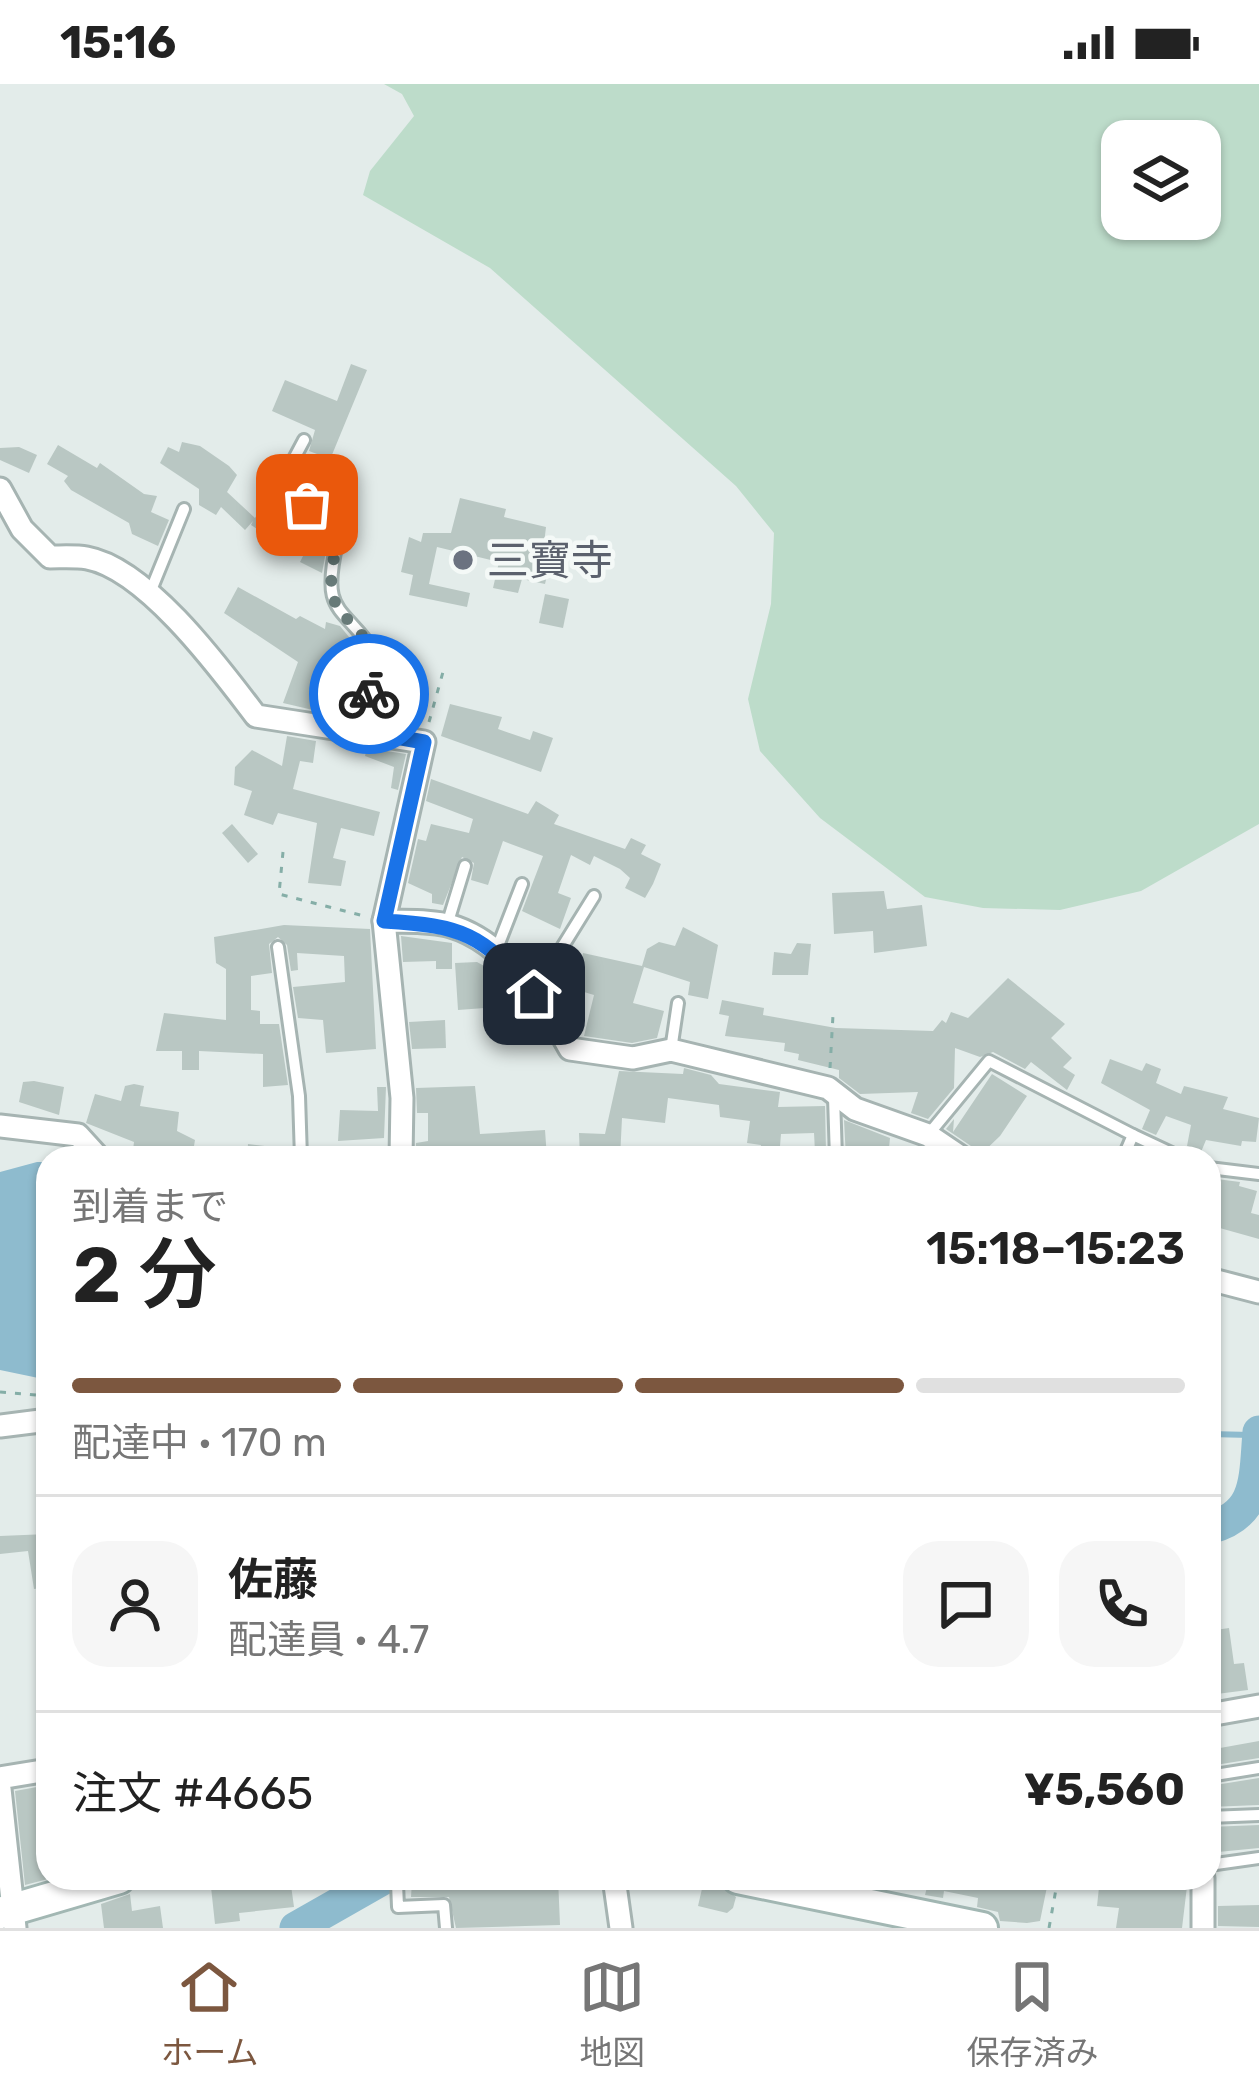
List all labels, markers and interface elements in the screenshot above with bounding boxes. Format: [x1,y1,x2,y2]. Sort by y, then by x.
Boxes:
text: 15:16 [60,16,176,69]
map controls [1101,120,1221,240]
button: layers [1101,120,1221,240]
pin [256,454,358,556]
icon: bag [274,472,340,538]
place label: 三寶寺 [487,536,613,586]
marker: 三寶寺 [450,547,476,573]
courier [309,634,429,754]
icon: bike [336,661,402,727]
pin [483,943,585,1045]
icon: home [501,961,567,1027]
text: 到着まで [72,1184,228,1230]
text: 15:18–15:23 [926,1222,1185,1275]
text: 2 分 [72,1229,217,1322]
text: 配達中 · 170 m [72,1420,327,1466]
button: person [72,1541,198,1667]
button: chat [903,1541,1029,1667]
button: phone [1059,1541,1185,1667]
text: 佐藤 [228,1553,318,1606]
text: 配達員 · 4.7 [228,1617,429,1663]
text: ¥5,560 [1024,1763,1185,1816]
text: 注文 #4665 [72,1767,313,1820]
tab: ホーム [160,1954,259,2074]
tab: 地図 [579,1954,645,2074]
tab: 保存済み [966,1954,1098,2074]

